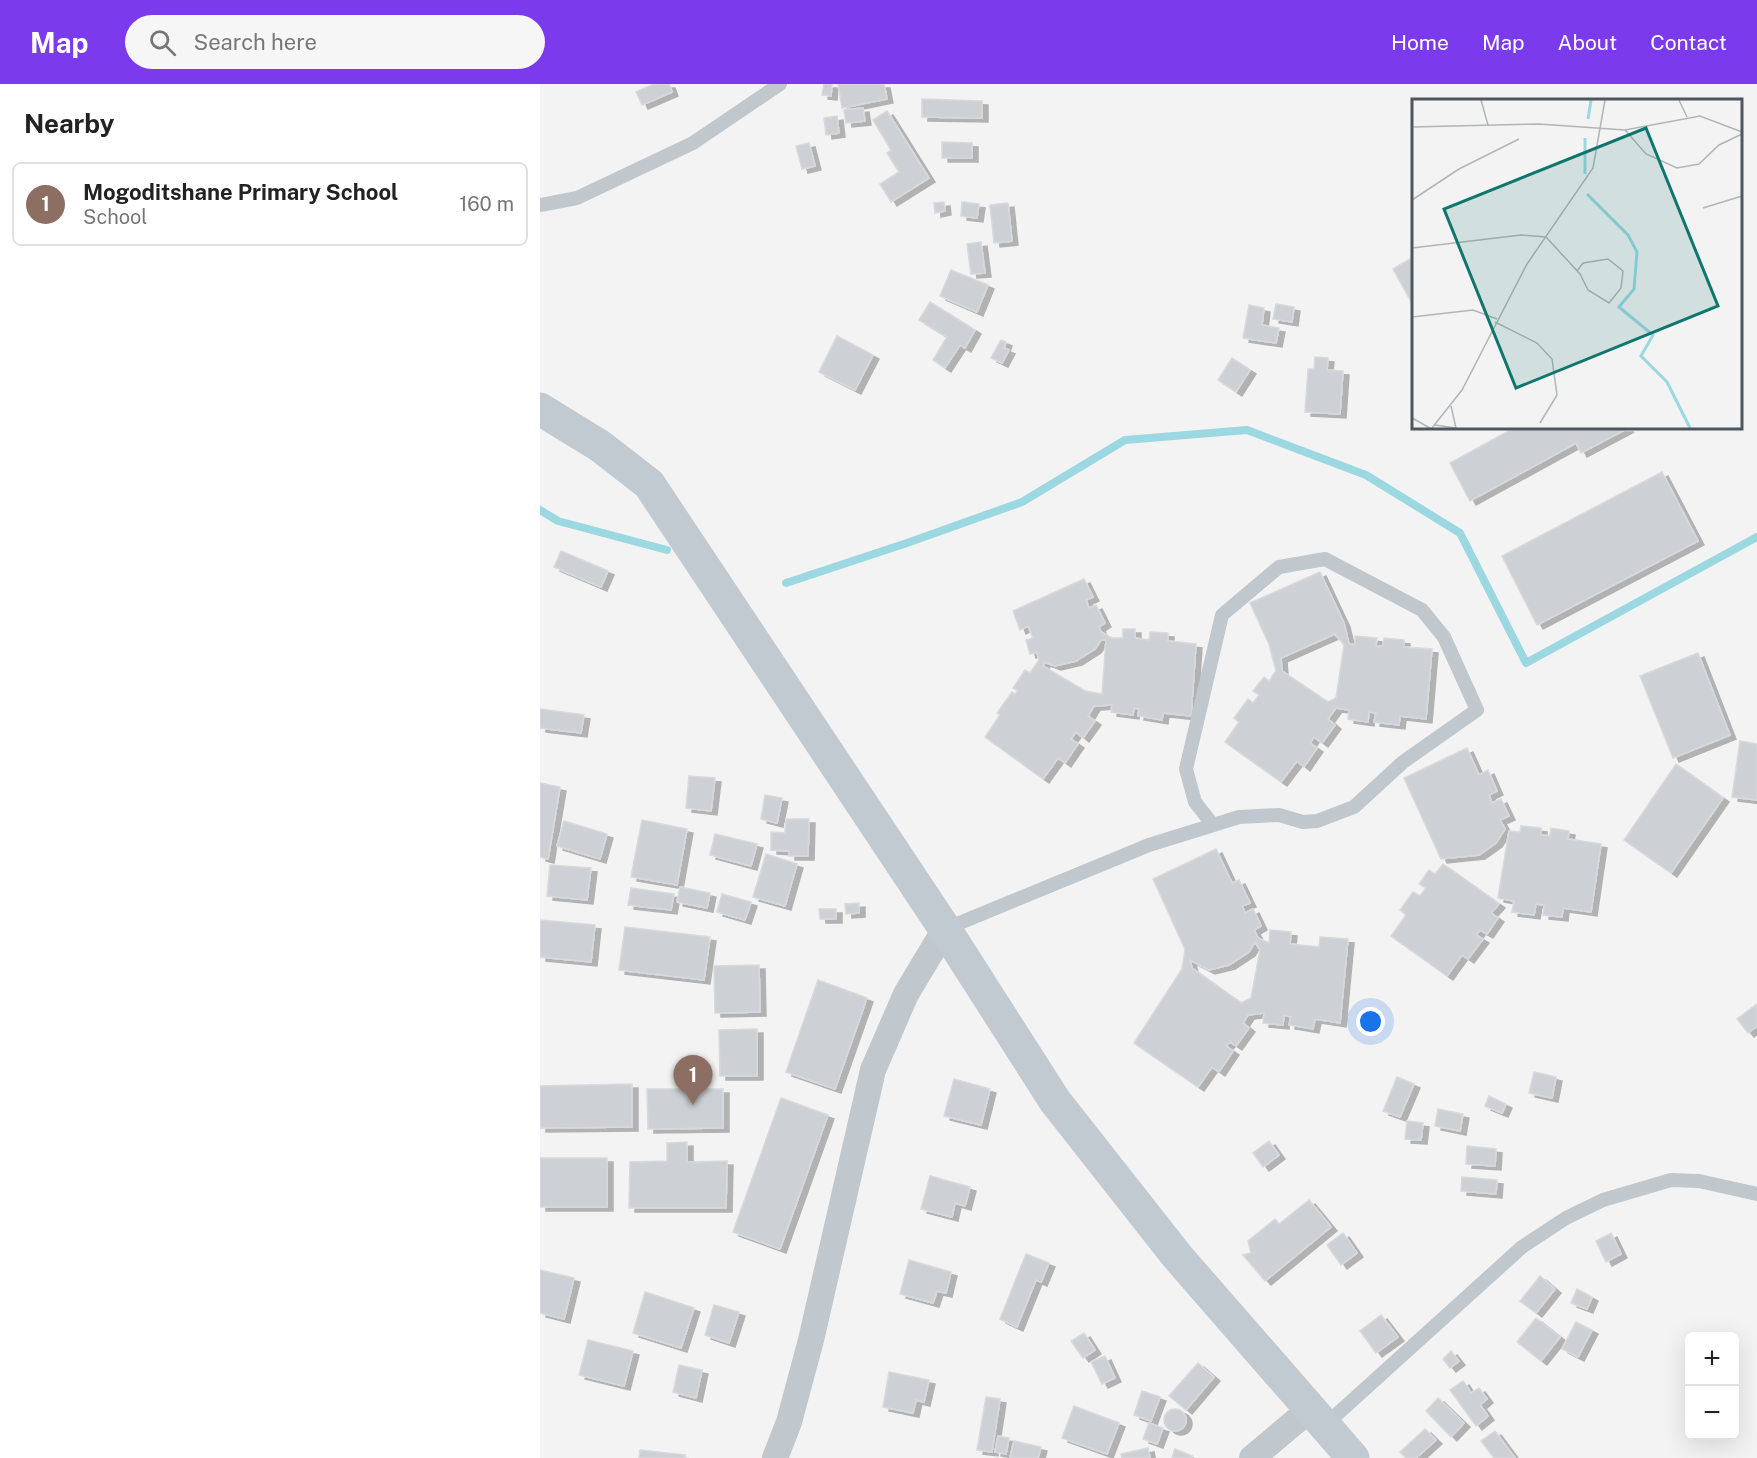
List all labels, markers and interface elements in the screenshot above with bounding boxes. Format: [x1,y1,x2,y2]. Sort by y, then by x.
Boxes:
search box [125,15,545,69]
text: Map [30,26,89,59]
icon: search [146,26,179,59]
text: Search here [194,29,317,55]
text: Home [1391,30,1449,55]
text: Map [1482,30,1525,55]
text: About [1558,30,1617,55]
text: Contact [1650,30,1727,55]
inset map [1412,99,1742,429]
text: Nearby [24,108,114,139]
text: Mogoditshane Primary School [83,179,398,205]
text: 1 [41,192,50,216]
text: 160 m [459,192,514,216]
text: School [83,205,147,229]
your location [1356,1007,1385,1036]
pin: 1 [674,1056,712,1105]
map controls [1685,1332,1739,1440]
button: + [1685,1332,1739,1386]
button: − [1685,1386,1739,1440]

